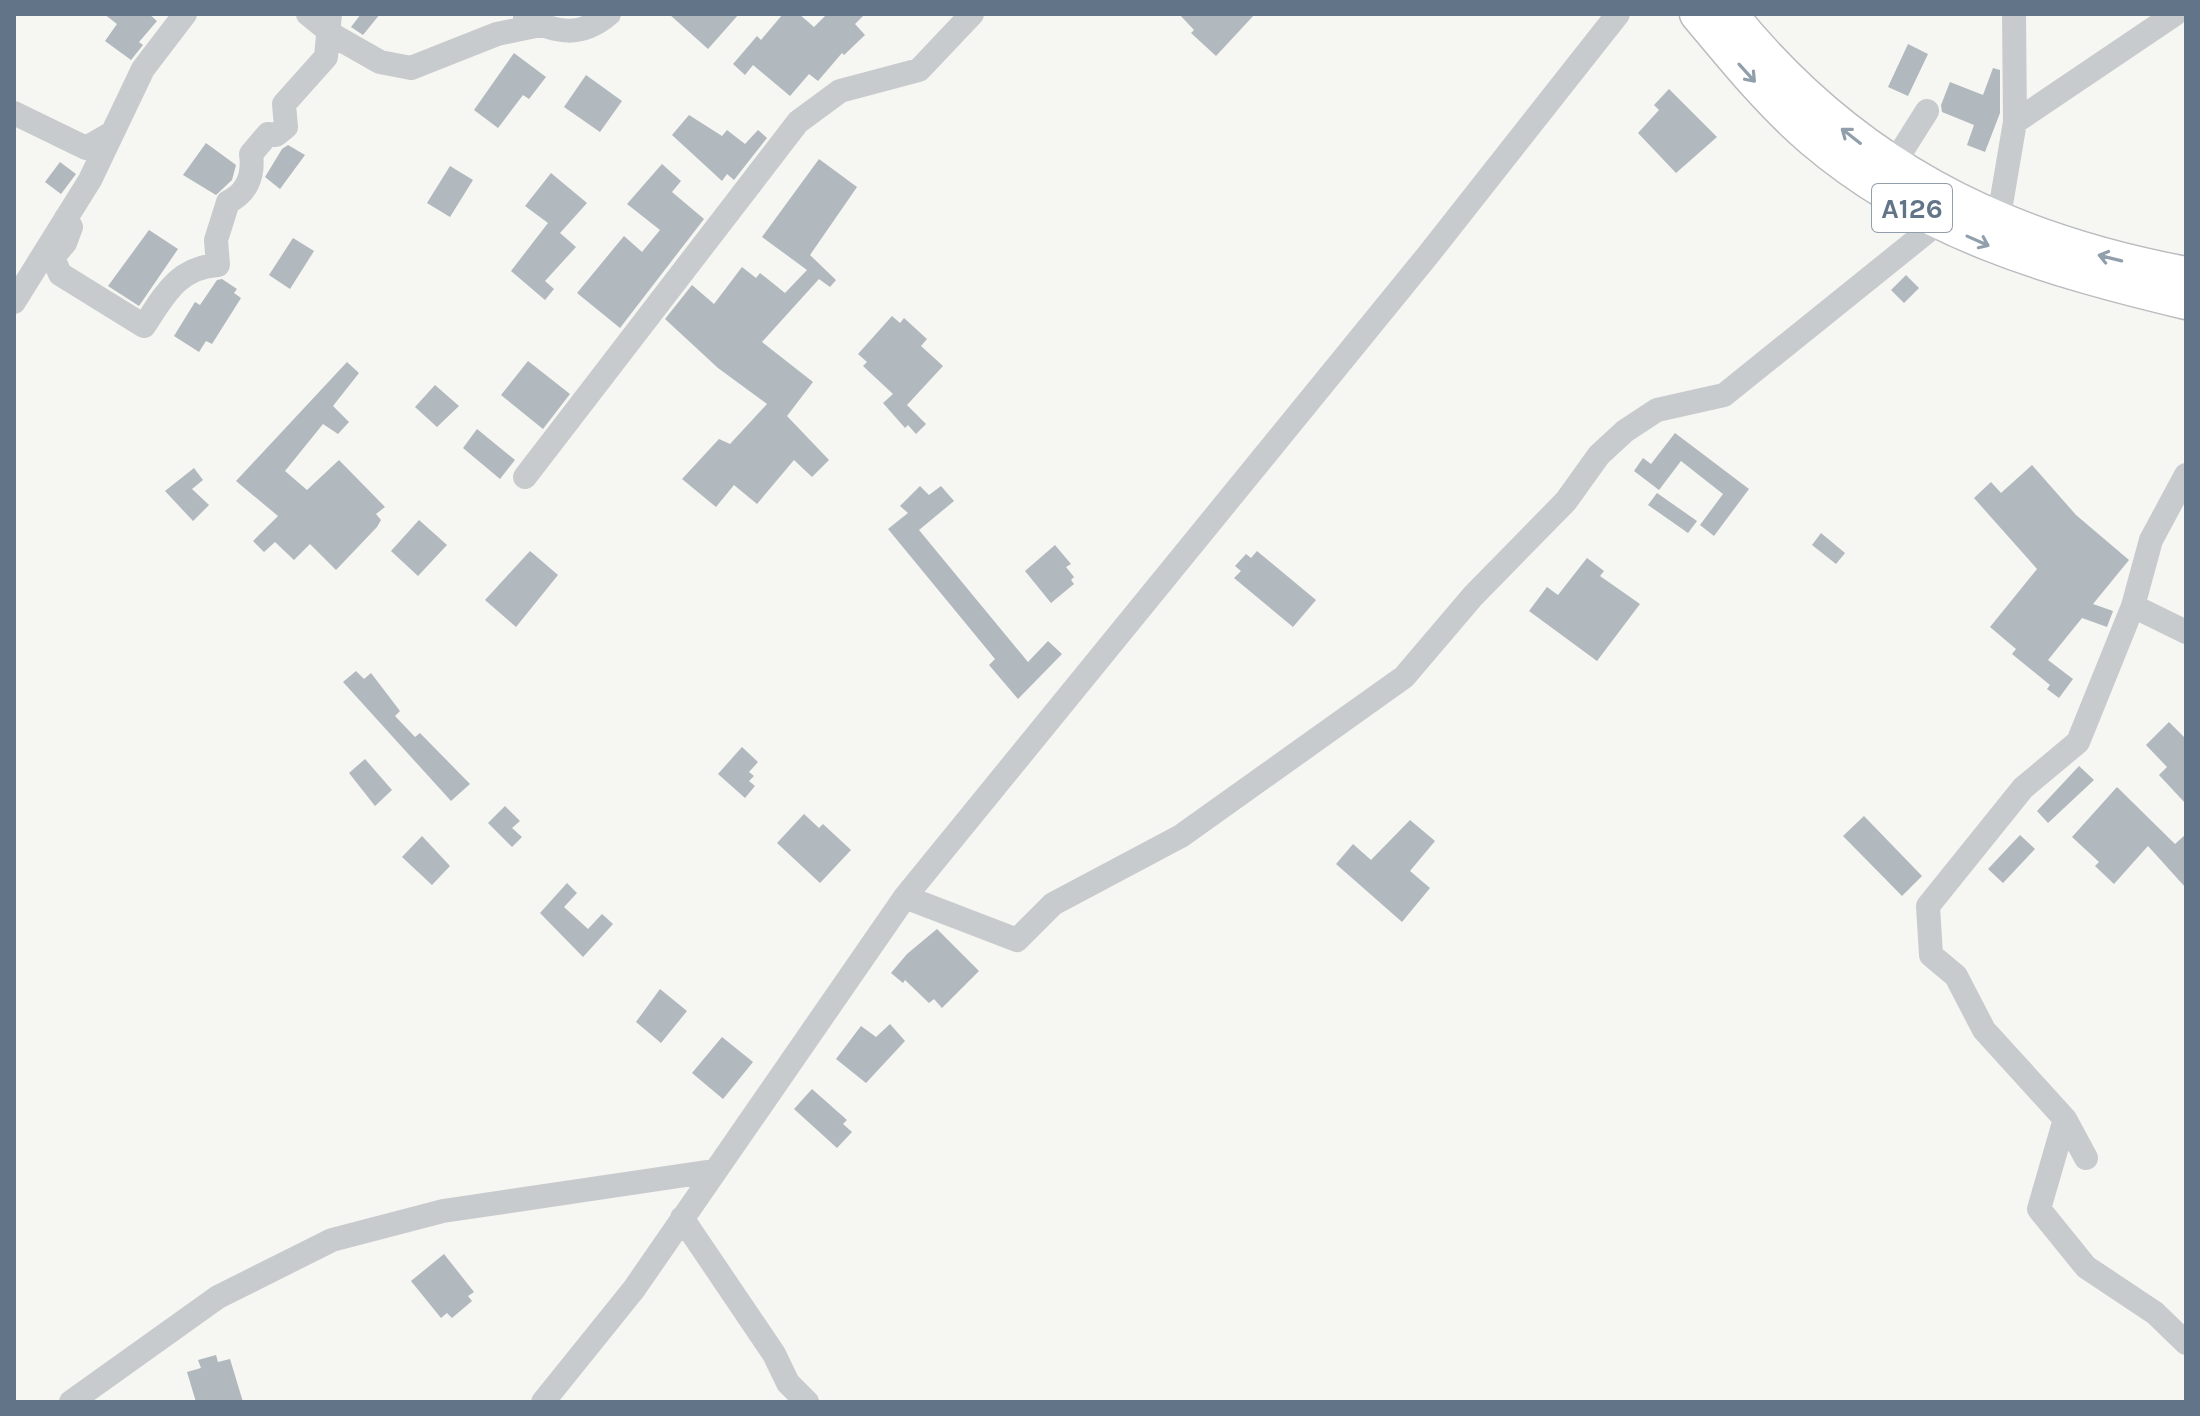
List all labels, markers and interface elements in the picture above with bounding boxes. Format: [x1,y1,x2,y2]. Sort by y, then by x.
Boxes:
one-way arrow [1738,63,1756,83]
one-way arrow [1841,127,1862,144]
road number: A126 [1872,184,1952,232]
one-way arrow [1966,234,1990,249]
one-way arrow [2097,249,2123,264]

